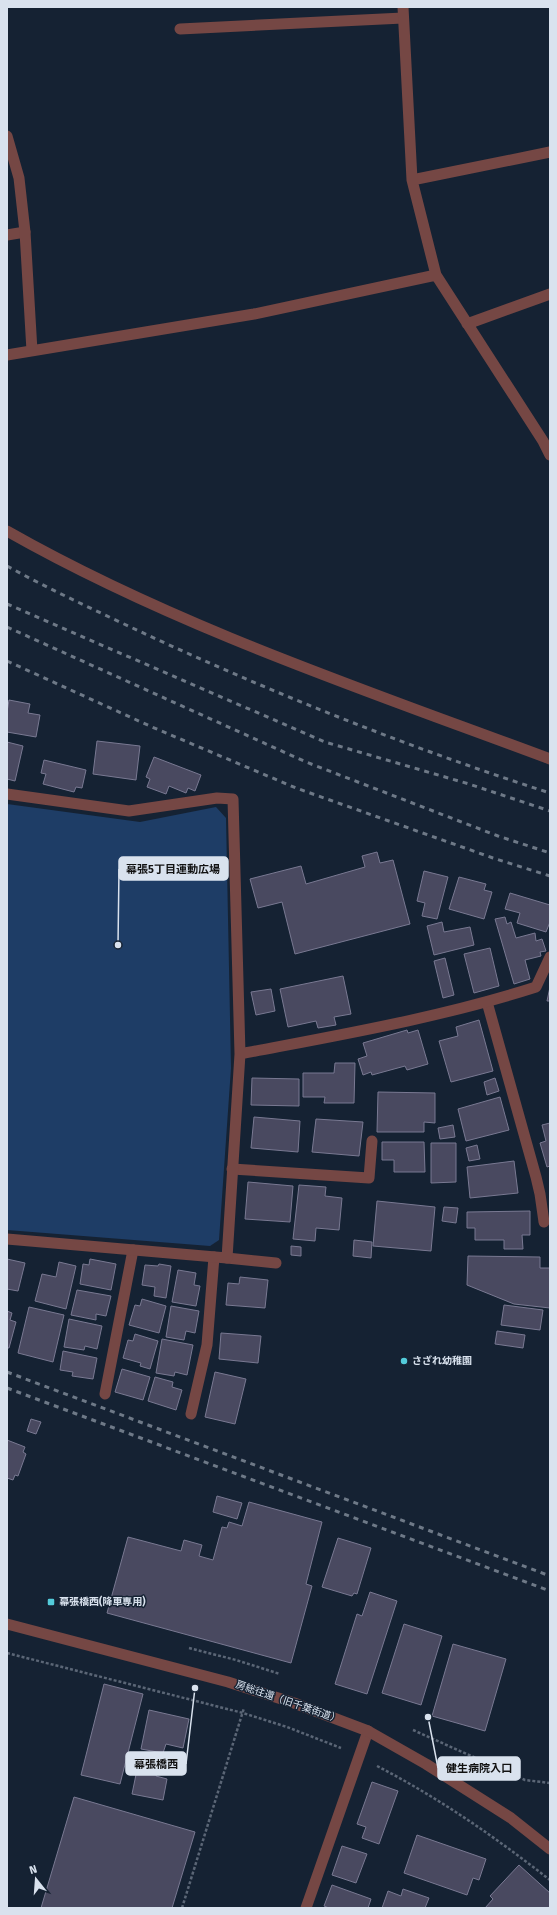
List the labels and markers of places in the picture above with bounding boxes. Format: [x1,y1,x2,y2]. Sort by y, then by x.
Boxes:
callout: 幕張5丁目運動広場 [119,857,228,880]
place label: さざれ幼稚園 [412,1355,472,1367]
marker: さざれ幼稚園 [399,1356,409,1366]
place label: 幕張橋西(降車専用) [59,1595,146,1608]
marker: 幕張橋西(降車専用) [46,1597,56,1607]
callout: 幕張橋西 [126,1752,186,1775]
callout: 健生病院入口 [438,1757,520,1780]

